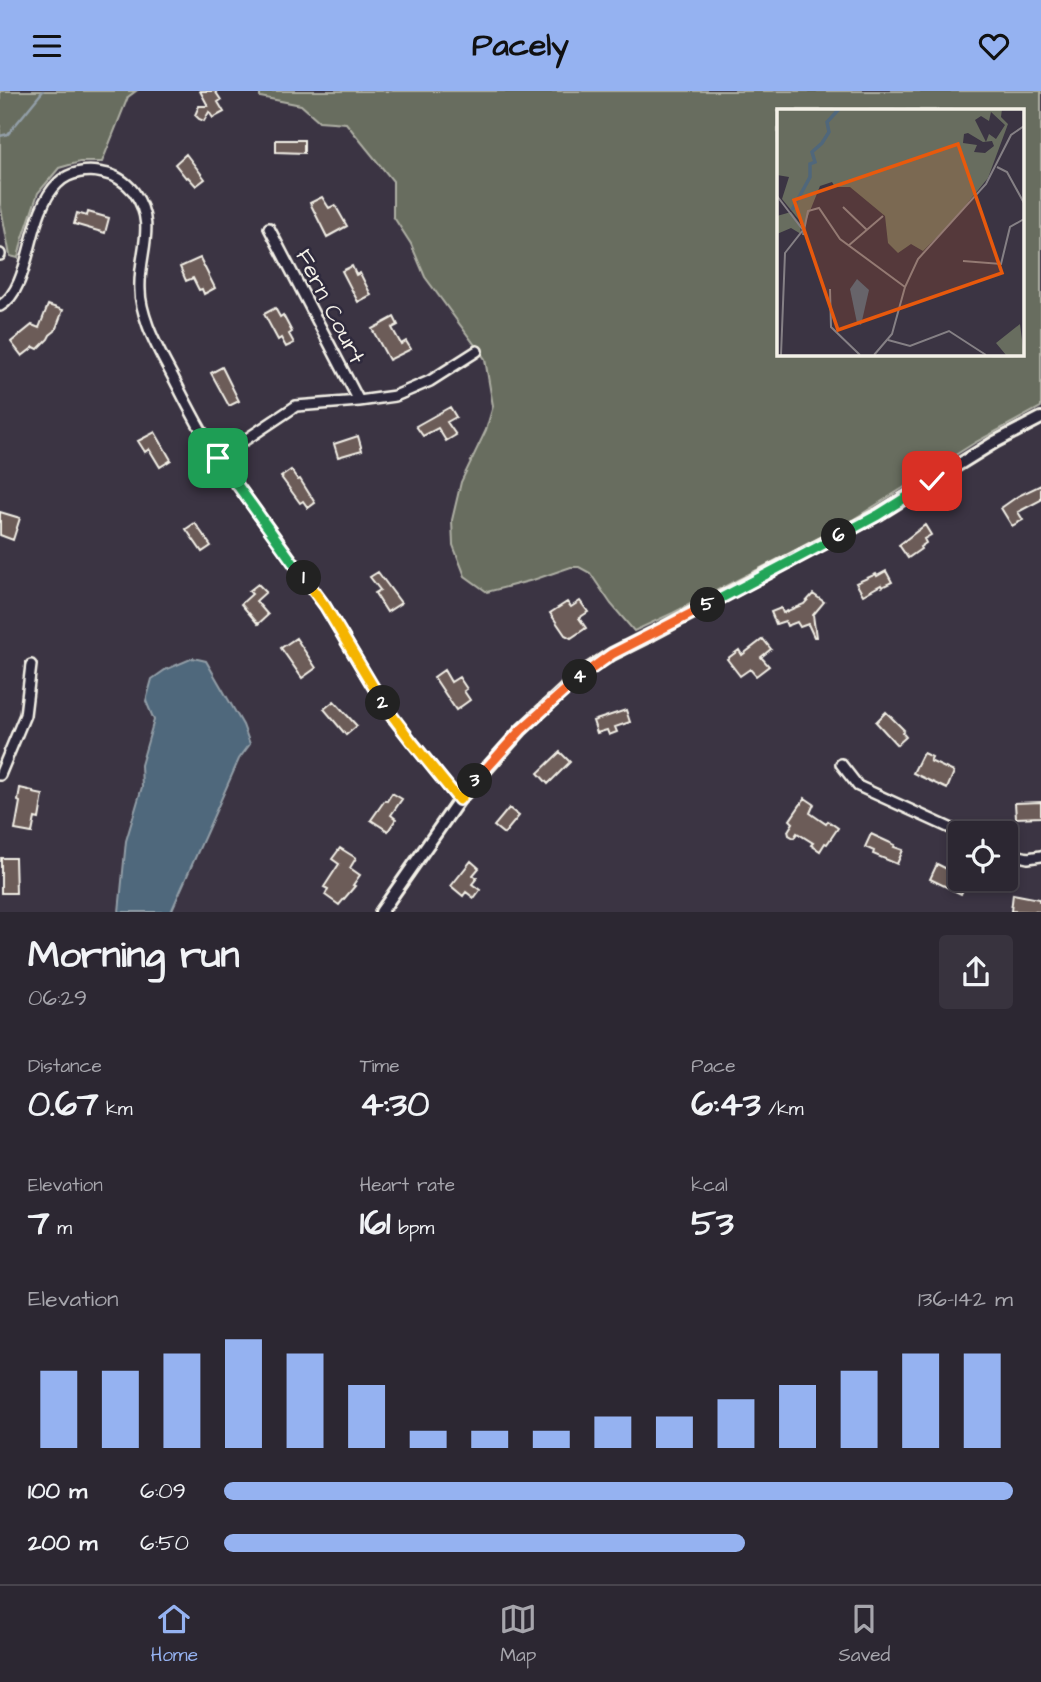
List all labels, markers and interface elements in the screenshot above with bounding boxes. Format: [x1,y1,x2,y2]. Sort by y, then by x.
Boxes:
text: Pacely [472,23,569,68]
icon: menu [28,27,66,65]
icon: heart [975,27,1013,65]
inset map [777,109,1024,355]
street label: Fern Court [288,244,373,370]
pin [188,428,248,488]
icon: arrive [199,439,237,477]
pin [902,451,962,511]
icon: check [913,462,951,500]
pin: 6 [822,519,856,553]
text: 6 [833,522,844,549]
pin: 1 [286,561,322,595]
text: 1 [302,564,305,591]
pin: 5 [690,587,726,623]
text: 5 [701,591,714,618]
pin: 4 [562,659,598,695]
text: 4 [573,663,586,690]
pin: 2 [366,685,400,721]
text: 2 [377,689,388,716]
pin: 3 [458,763,492,799]
text: 3 [470,767,479,794]
map controls [948,821,1018,891]
button: locate [948,821,1018,891]
text: Morning run [28,930,240,982]
button: share [939,935,1013,1009]
text: 06:29 [28,982,87,1014]
text: Distance [28,1053,102,1080]
text: Time [360,1053,399,1080]
text: Pace [691,1053,735,1080]
text: 0.67 [28,1080,98,1129]
text: 4:30 [360,1080,429,1129]
text: 6:43 [691,1080,761,1129]
text: km [98,1096,133,1123]
text: /km [761,1096,803,1123]
text: Elevation [28,1172,103,1199]
text: Heart rate [360,1172,455,1199]
text: kcal [691,1172,728,1199]
text: 7 [28,1199,50,1248]
text: 161 [360,1199,391,1248]
text: 53 [691,1199,734,1248]
text: m [50,1215,72,1242]
text: bpm [391,1215,434,1242]
text: Elevation [28,1283,119,1315]
text: 136–142 m [918,1283,1013,1315]
text: 100 m [28,1475,87,1507]
text: 6:09 [140,1475,186,1507]
text: 200 m [28,1527,97,1559]
text: 6:50 [140,1527,189,1559]
tab: Home [151,1600,198,1669]
tab: Map [499,1600,537,1669]
tab: Saved [839,1600,890,1669]

